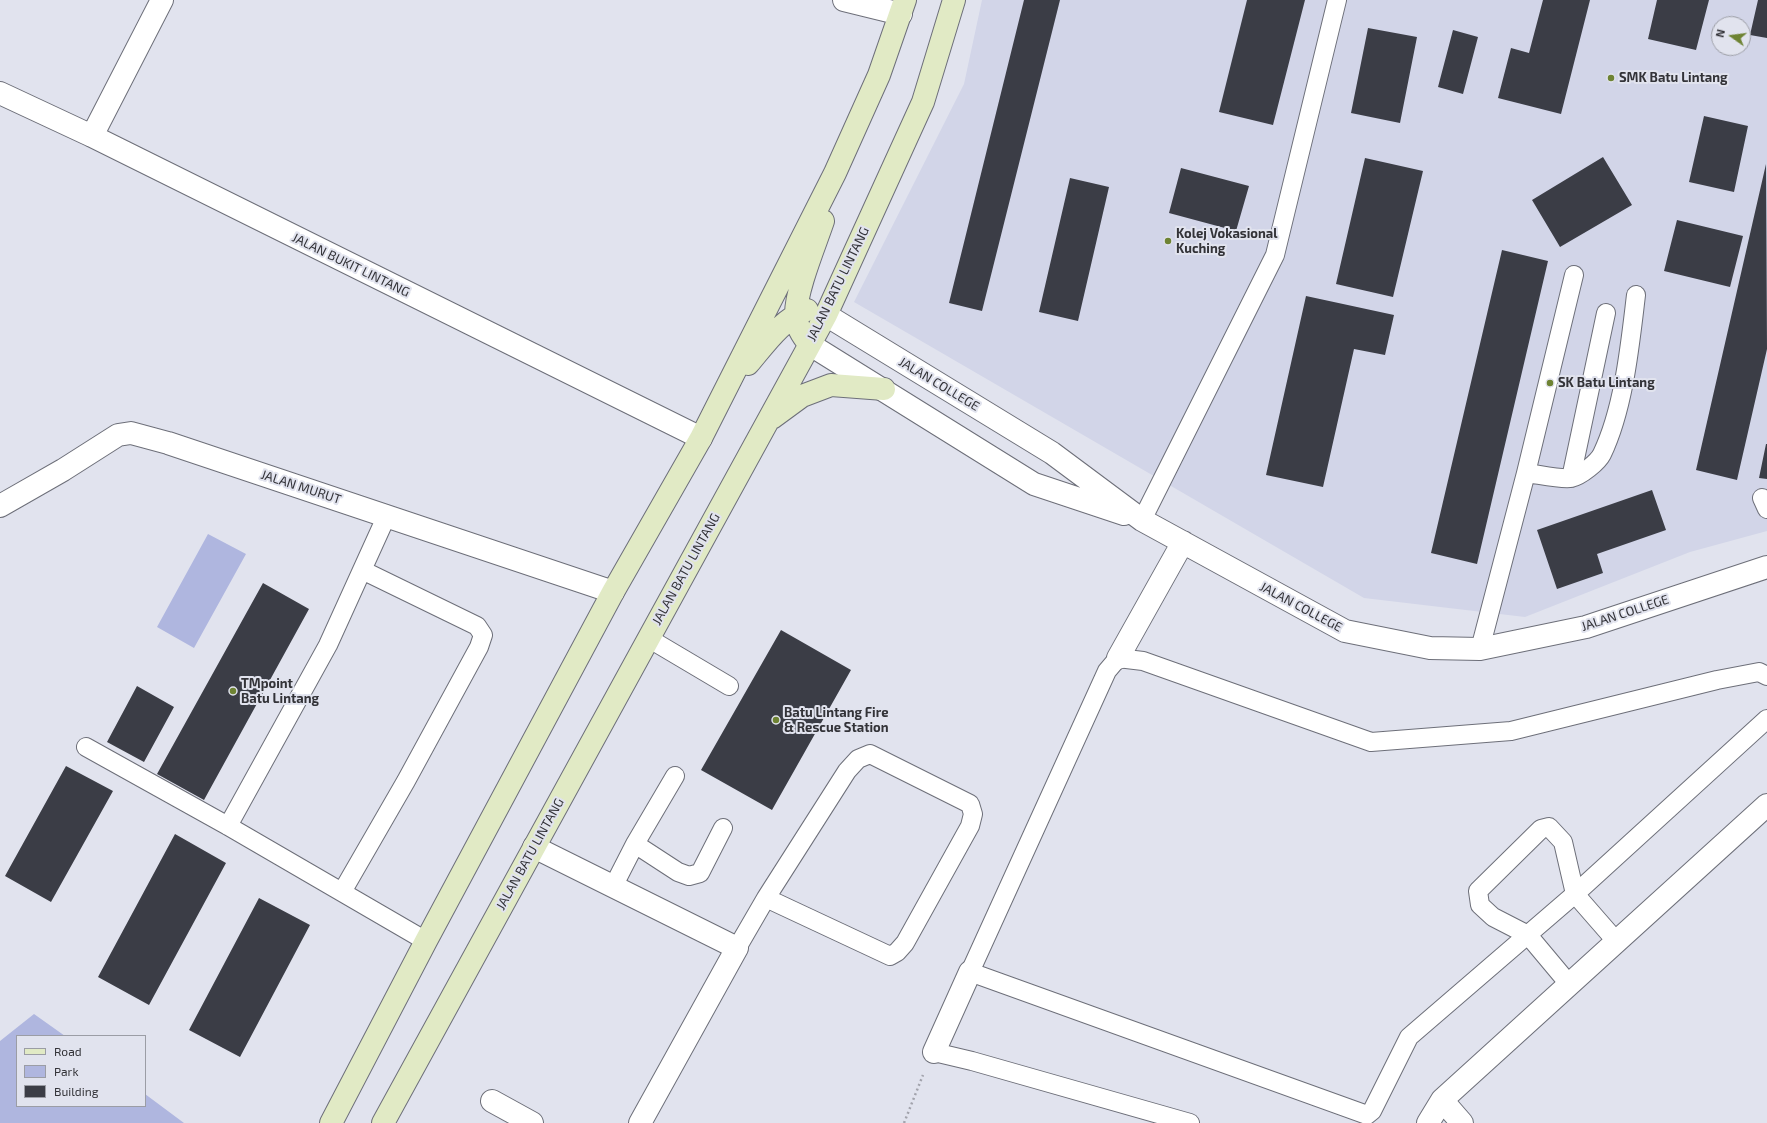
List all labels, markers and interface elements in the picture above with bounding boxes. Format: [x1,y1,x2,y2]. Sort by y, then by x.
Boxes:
north arrow [1711,16,1751,56]
text: N [1713,28,1727,39]
place label: SMK Batu Lintang [1619,70,1728,86]
marker: SMK Batu Lintang [1606,73,1616,83]
street label: JALAN BATU LINTANG [804,224,872,344]
place label: Kolej Vokasional Kuching [1176,226,1278,257]
street label: JALAN BUKIT LINTANG [290,230,412,300]
marker: Kolej Vokasional Kuching [1163,236,1173,246]
street label: JALAN COLLEGE [896,354,982,414]
place label: SK Batu Lintang [1558,375,1655,391]
marker: SK Batu Lintang [1545,378,1555,388]
street label: JALAN MURUT [259,467,343,507]
street label: JALAN BATU LINTANG [649,510,723,628]
street label: JALAN COLLEGE [1257,579,1345,635]
street label: JALAN COLLEGE [1579,591,1671,635]
place label: TMpoint Batu Lintang [241,676,319,707]
marker: TMpoint Batu Lintang [228,686,238,696]
place label: Batu Lintang Fire & Rescue Station [784,705,889,736]
marker: Batu Lintang Fire & Rescue Station [771,715,781,725]
street label: JALAN BATU LINTANG [493,795,567,913]
legend [16,1035,146,1107]
text: Road [54,1044,82,1058]
text: Park [54,1064,79,1078]
text: Building [54,1084,98,1098]

